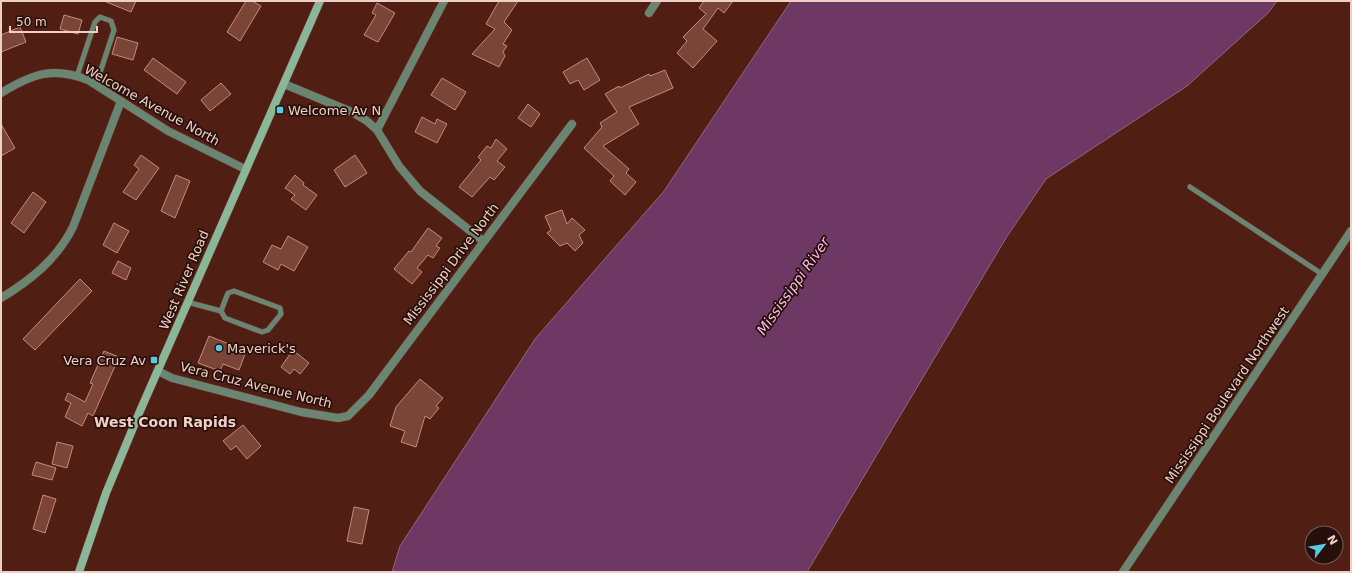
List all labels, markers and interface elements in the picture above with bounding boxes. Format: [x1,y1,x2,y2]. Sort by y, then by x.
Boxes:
scale bar [10,8,97,34]
text: 50 m [16,15,47,29]
street label: Welcome Avenue North [82,62,222,148]
place label: Welcome Av N [288,103,381,118]
marker: Welcome Av N [275,105,285,115]
street label: Mississippi Drive North [400,200,502,328]
street label: West River Road [156,228,212,332]
water label: Mississippi River [753,233,833,338]
street label: Mississippi Boulevard Northwest [1162,304,1292,486]
place label: Maverick's [227,341,296,356]
marker: Maverick's [214,343,224,353]
place label: Vera Cruz Av [63,353,146,368]
marker: Vera Cruz Av [149,355,159,365]
street label: Vera Cruz Avenue North [179,359,333,411]
district label: West Coon Rapids [94,414,236,430]
north arrow [1304,525,1344,565]
text: N [1324,533,1340,547]

